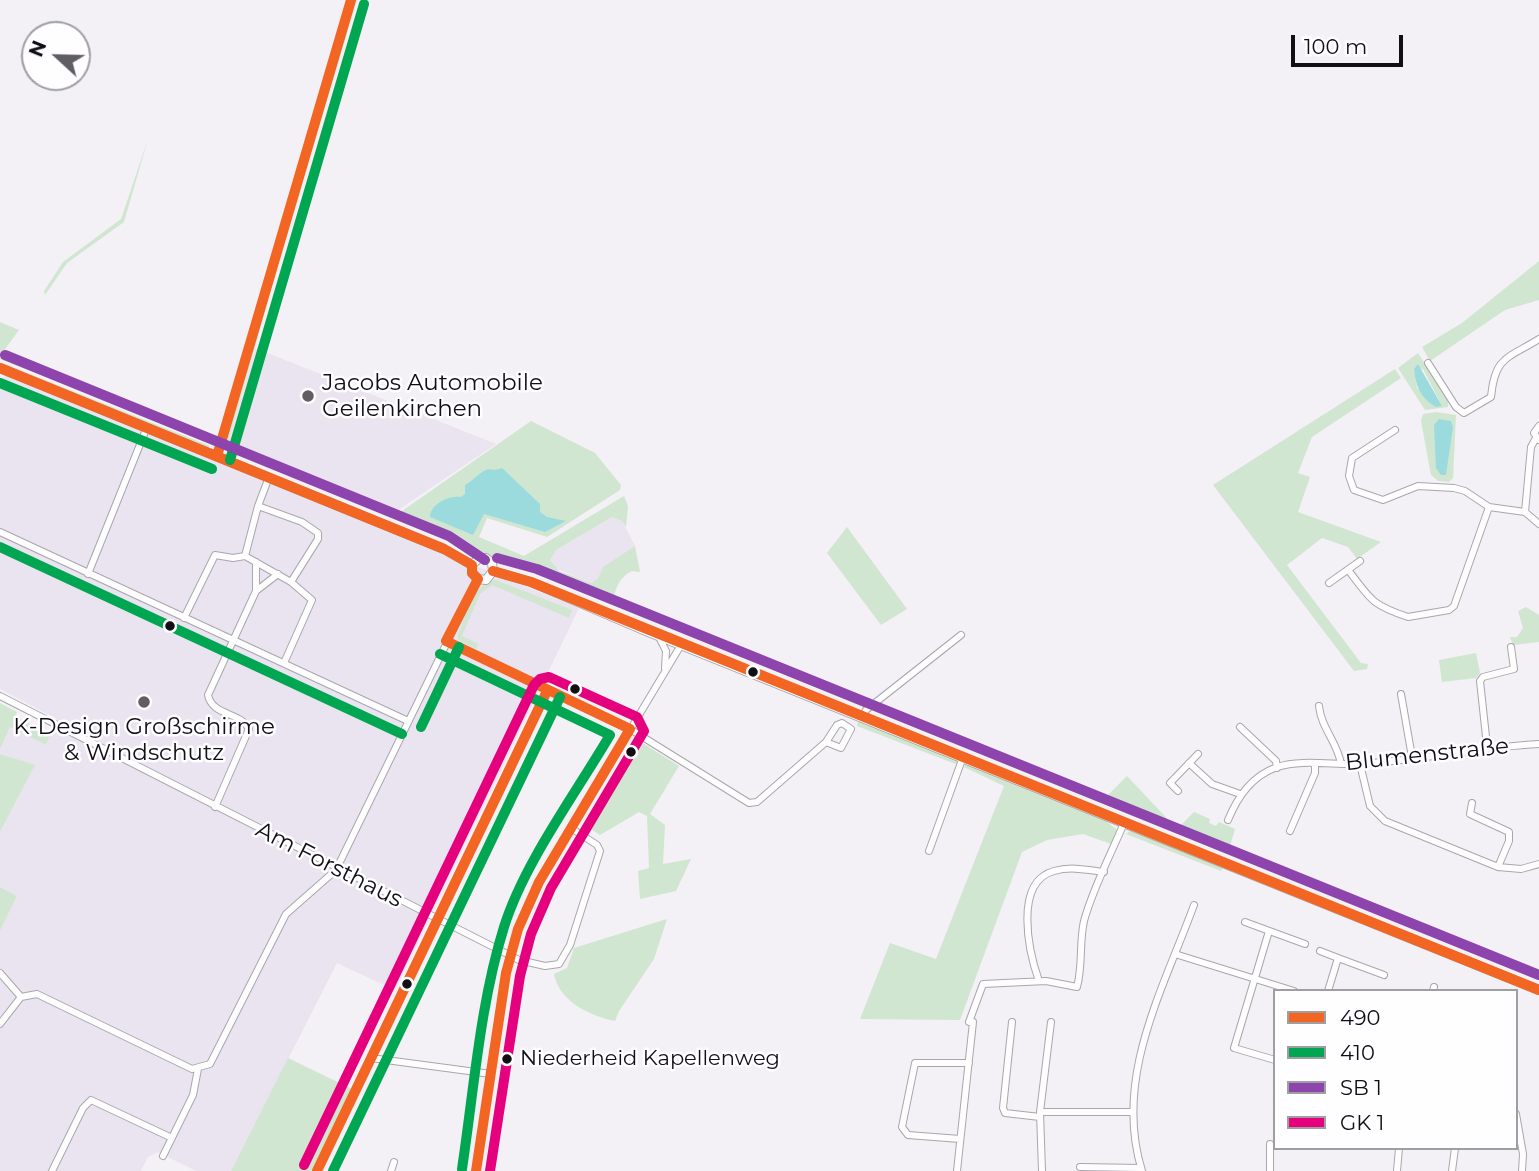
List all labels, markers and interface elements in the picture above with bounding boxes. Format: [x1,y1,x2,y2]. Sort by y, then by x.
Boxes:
north arrow [21,21,91,91]
scale bar [1294,21,1406,65]
text: 100 m [1304,34,1367,59]
text: N [24,37,51,60]
place label: Jacobs Automobile Geilenkirchen [322,369,543,423]
marker: Jacobs Automobile Geilenkirchen [300,388,316,404]
unlabelled marker [163,619,177,633]
unlabelled marker [746,665,760,679]
unlabelled marker [568,682,582,696]
marker: K-Design Großschirme & Windschutz [136,694,152,710]
place label: K-Design Großschirme & Windschutz [13,713,275,767]
street label: Blumenstraße [1344,733,1510,777]
unlabelled marker [624,745,638,759]
street label: Am Forsthaus [251,816,407,914]
unlabelled marker [400,977,414,991]
legend [1273,989,1518,1150]
text: 490 [1340,1005,1380,1030]
text: 410 [1340,1040,1375,1065]
place label: Niederheid Kapellenweg [520,1046,780,1072]
marker: Niederheid Kapellenweg [500,1052,514,1066]
text: SB 1 [1340,1075,1382,1100]
text: GK 1 [1340,1110,1384,1135]

